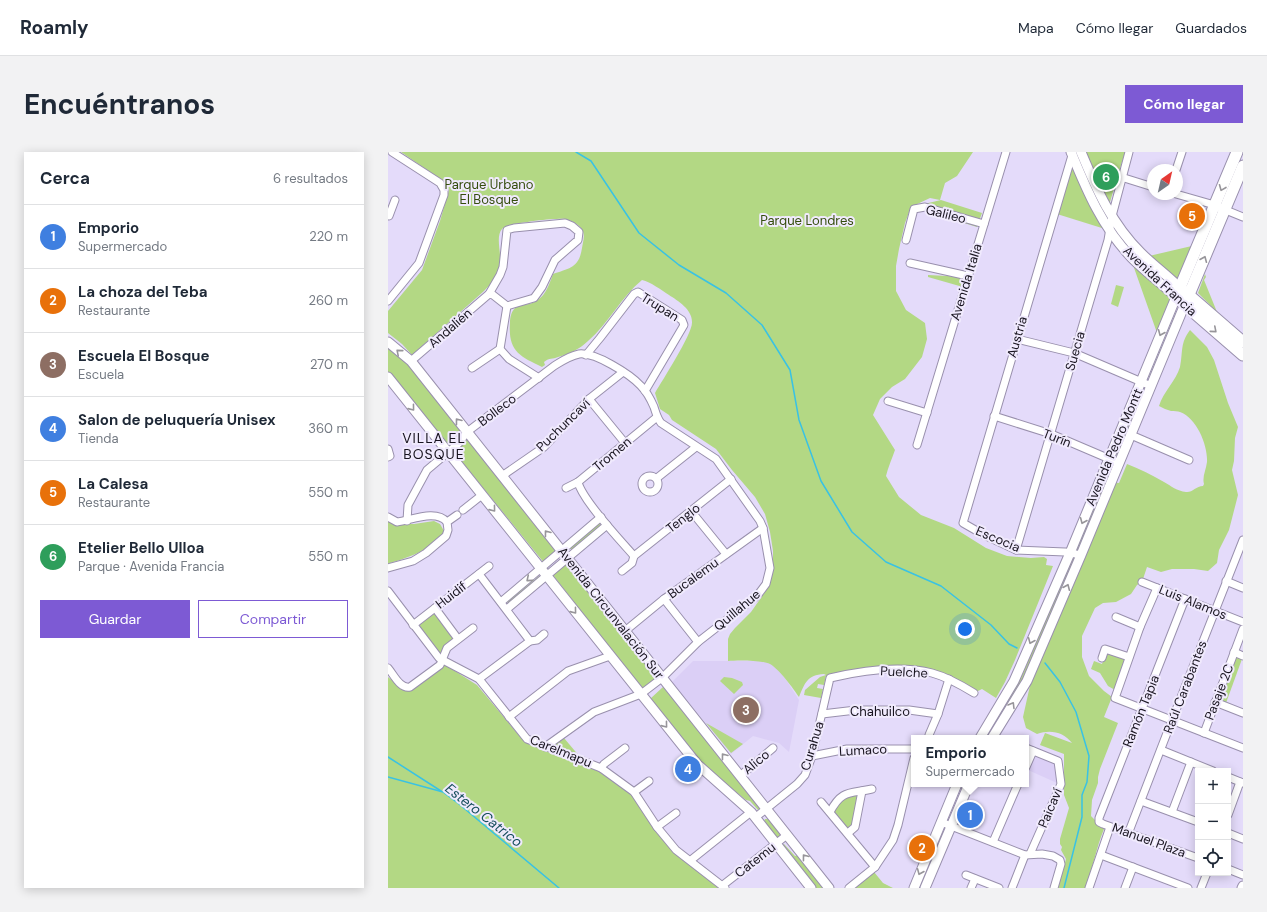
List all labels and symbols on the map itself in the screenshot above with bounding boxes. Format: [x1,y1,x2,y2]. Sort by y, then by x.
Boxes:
pin: 6 [1093,162,1119,192]
north arrow [1147,164,1183,200]
park label: Parque Urbano El Bosque [444,176,534,208]
one-way arrow [1219,184,1227,192]
street label: Galileo [924,201,968,227]
pin: 5 [1179,201,1205,231]
park label: Parque Londres [760,212,854,229]
street label: Avenida Italia [946,242,986,322]
street label: Avenida Francia [1119,242,1201,320]
one-way arrow [1199,256,1207,263]
street label: Trupan [638,289,682,325]
street label: Andalién [425,304,475,352]
street label: Austria [1003,314,1031,360]
one-way arrow [1209,325,1217,332]
street label: Suecia [1061,329,1089,373]
one-way arrow [1158,329,1166,336]
one-way arrow [397,349,404,356]
street label: Avenida Pedro Montt [1082,386,1146,508]
street label: Bolleco [474,390,520,430]
street label: Puchuncaví [532,395,594,455]
one-way arrow [408,403,415,410]
one-way arrow [455,418,462,425]
street label: Turín [1040,425,1074,451]
district label: VILLA EL BOSQUE [402,429,466,463]
street label: Tromen [589,433,635,475]
street label: Tenglo [662,499,704,537]
one-way arrow [489,505,496,512]
one-way arrow [1079,518,1087,525]
street label: Escocia [973,522,1023,556]
one-way arrow [545,531,552,538]
street label: Avenida Circunvalación Sur [554,544,668,683]
street label: Bucalemu [664,554,722,602]
one-way arrow [526,574,533,581]
street label: Huidif [432,577,471,613]
street label: Luis Alamos [1157,581,1229,623]
one-way arrow [1063,584,1071,591]
street label: Quillahue [710,586,764,634]
one-way arrow [570,607,577,614]
your location [955,619,975,639]
one-way arrow [1028,637,1036,644]
street label: Raúl Carabantes [1159,638,1211,736]
street label: Puelche [880,662,928,682]
street label: Pasaje 2C [1201,662,1237,722]
street label: Ramón Tapia [1119,672,1163,750]
pin: 3 [733,695,759,725]
one-way arrow [1008,702,1015,709]
street label: Chahuilco [850,703,910,720]
street label: Curahua [796,719,828,773]
one-way arrow [661,720,668,727]
street label: Carelmapu [527,731,595,771]
street label: Lumaco [839,740,888,760]
street label: Alico [739,746,773,778]
one-way arrow [722,753,729,760]
pin: 4 [675,754,701,784]
water label: Estero Catrico [442,779,526,851]
street label: Paicaví [1034,786,1066,830]
pin: 1 [957,800,983,830]
street label: Manuel Plaza [1110,819,1188,861]
pin: 2 [909,833,935,863]
street label: Catemu [731,839,779,881]
one-way arrow [803,855,810,862]
one-way arrow [917,868,925,875]

